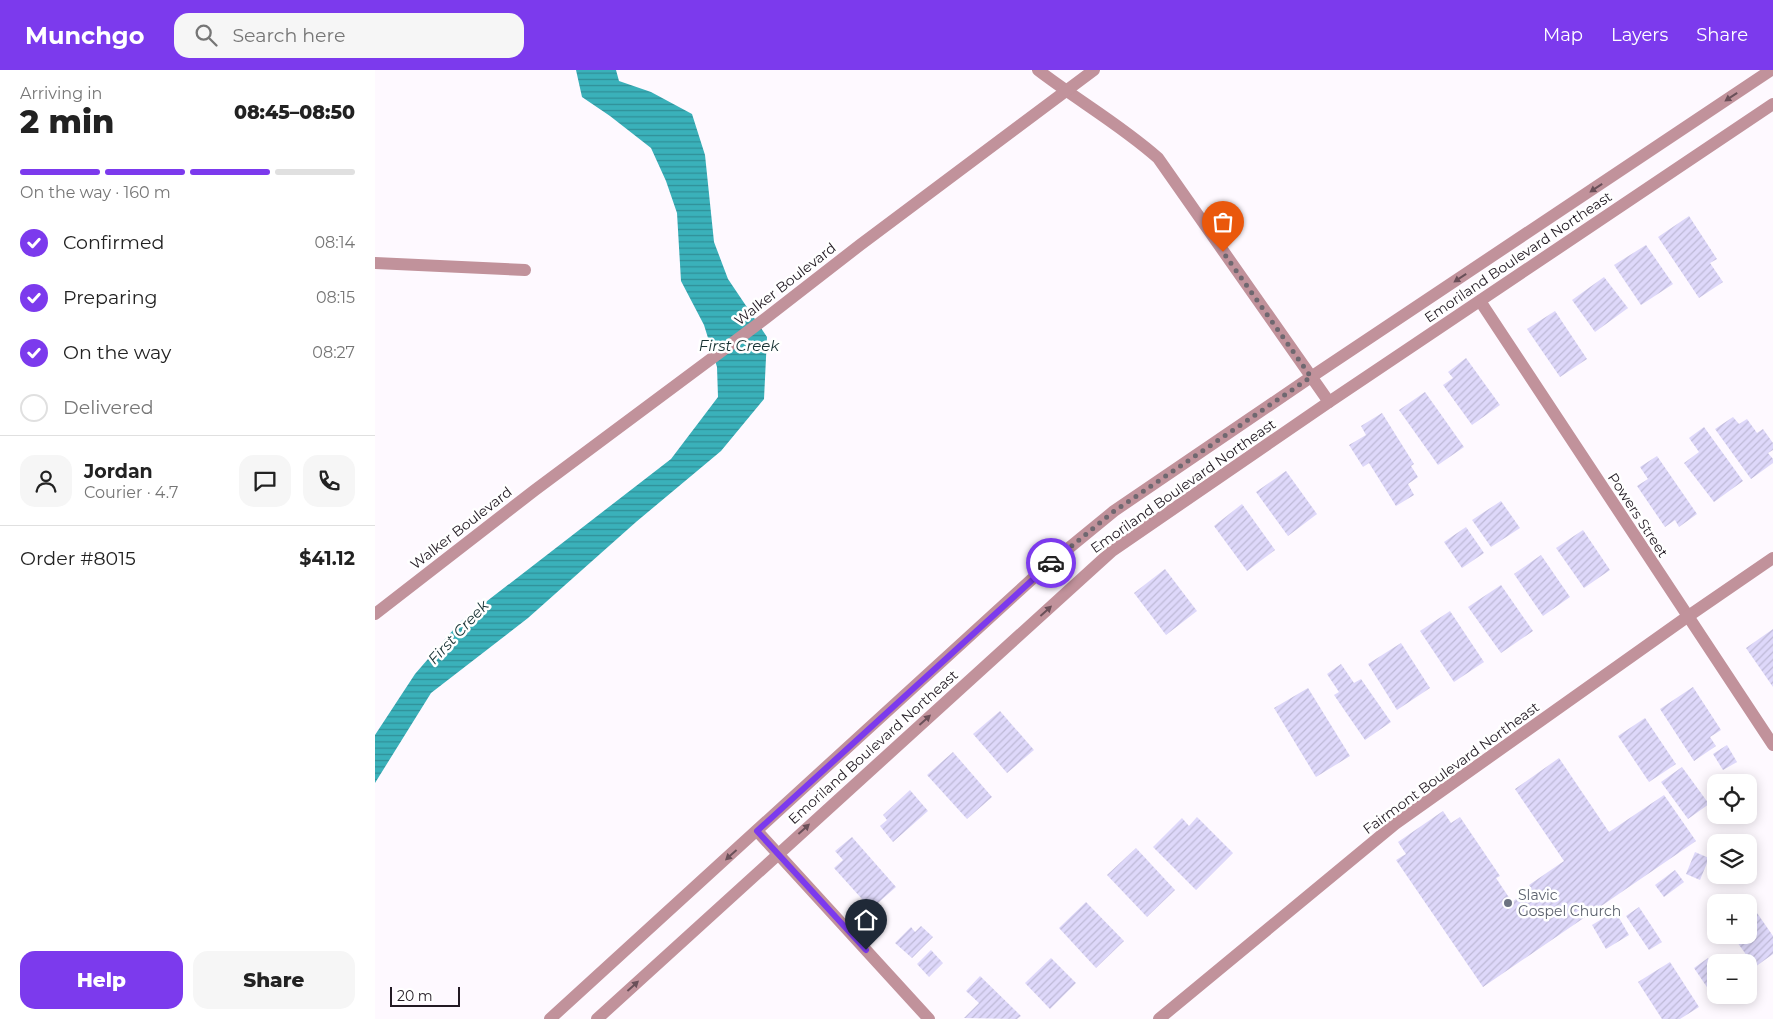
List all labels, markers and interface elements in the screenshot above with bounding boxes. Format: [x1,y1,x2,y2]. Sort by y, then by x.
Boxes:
search box [174,13,524,58]
text: Munchgo [25,21,144,50]
icon: search [192,21,220,49]
text: Search here [232,24,345,47]
text: Map [1543,24,1583,46]
text: Layers [1611,24,1668,46]
text: Share [1696,24,1748,46]
text: Arriving in [20,84,102,103]
one-way arrow [1724,92,1737,102]
text: 08:45–08:50 [234,101,355,124]
text: 2 min [20,102,114,141]
text: On the way · 160 m [20,183,171,202]
one-way arrow [1589,183,1602,193]
street label: Emoriland Boulevard Northeast [1421,187,1615,327]
pin [1202,201,1244,252]
icon: bag [1209,208,1237,236]
icon: check [20,229,48,257]
text: Confirmed [63,231,164,254]
text: 08:14 [314,233,355,252]
street label: Walker Boulevard [731,239,839,329]
one-way arrow [1454,273,1467,283]
icon: check [20,284,48,312]
text: Preparing [63,286,158,309]
text: 08:15 [316,288,355,307]
water label: First Creek [699,336,780,355]
icon: check [20,339,48,367]
text: On the way [63,341,171,364]
text: 08:27 [312,343,355,362]
text: Delivered [63,396,154,419]
street label: Emoriland Boulevard Northeast [1087,415,1279,557]
button: person [20,455,72,507]
button: chat [239,455,291,507]
button: phone [303,455,355,507]
text: Jordan [84,460,153,483]
street label: Powers Street [1604,469,1672,561]
text: Courier · 4.7 [84,483,178,502]
street label: Walker Boulevard [407,483,515,573]
courier [1026,538,1076,588]
text: Order #8015 [20,547,136,570]
text: $41.12 [299,547,355,570]
icon: car [1037,549,1065,577]
water label: First Creek [424,595,493,668]
one-way arrow [1039,606,1052,617]
street label: Emoriland Boulevard Northeast [784,666,962,828]
street label: Fairmont Boulevard Northeast [1359,698,1543,838]
one-way arrow [919,715,931,726]
map controls [1707,774,1757,1004]
button: locate [1707,774,1757,824]
one-way arrow [798,823,810,835]
button: layers [1707,834,1757,884]
one-way arrow [725,849,737,861]
place label: Slavic Gospel Church [1518,886,1621,920]
button: + [1707,894,1757,944]
marker: Slavic Gospel Church [1502,897,1514,909]
pin [845,899,887,950]
icon: home [852,906,880,934]
button: Help [20,951,183,1009]
button: Share [193,951,355,1009]
button: − [1707,954,1757,1004]
one-way arrow [626,980,638,992]
scale bar [390,984,460,1007]
text: 20 m [397,987,433,1005]

